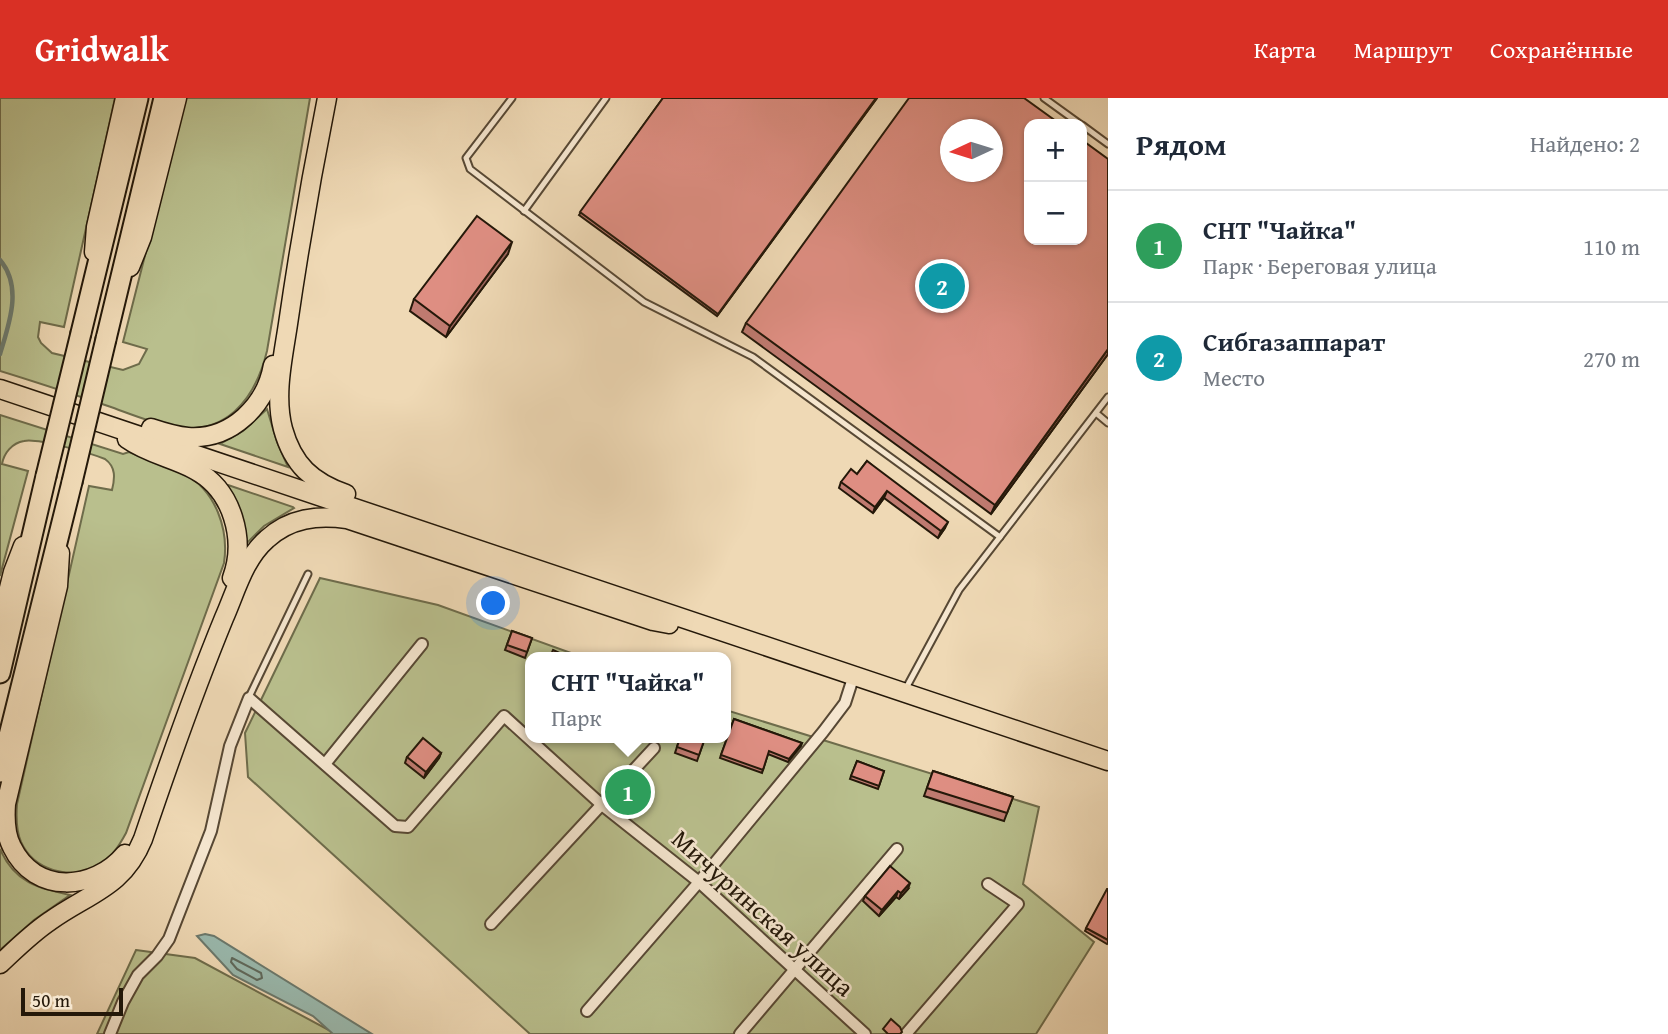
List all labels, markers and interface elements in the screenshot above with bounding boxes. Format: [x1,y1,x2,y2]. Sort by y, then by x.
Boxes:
text: Gridwalk [35,25,169,73]
text: Карта [1254,32,1316,67]
text: Маршрут [1354,32,1452,67]
text: Сохранённые [1490,32,1633,67]
north arrow [940,119,1003,182]
map controls [1024,119,1087,245]
button: + [1024,119,1087,182]
text: Рядом [1136,122,1227,166]
text: Найдено: 2 [1530,127,1640,160]
button: − [1024,182,1087,245]
text: СНТ "Чайка" [1203,210,1356,249]
text: 1 [1153,230,1165,263]
text: 110 m [1583,230,1640,263]
text: Парк · Береговая улица [1203,249,1437,282]
pin: 2 [919,260,965,312]
text: Сибгазаппарат [1203,322,1385,361]
text: 2 [1153,342,1165,375]
text: 270 m [1583,342,1640,375]
text: Место [1203,361,1265,394]
your location [476,586,510,620]
popup [525,652,731,743]
text: СНТ "Чайка" [551,662,705,701]
text: Парк [551,701,602,734]
pin: 1 [605,766,651,818]
street label: Мичуринская улица [663,820,864,1006]
scale bar [21,985,122,1017]
text: 50 m [32,986,70,1014]

